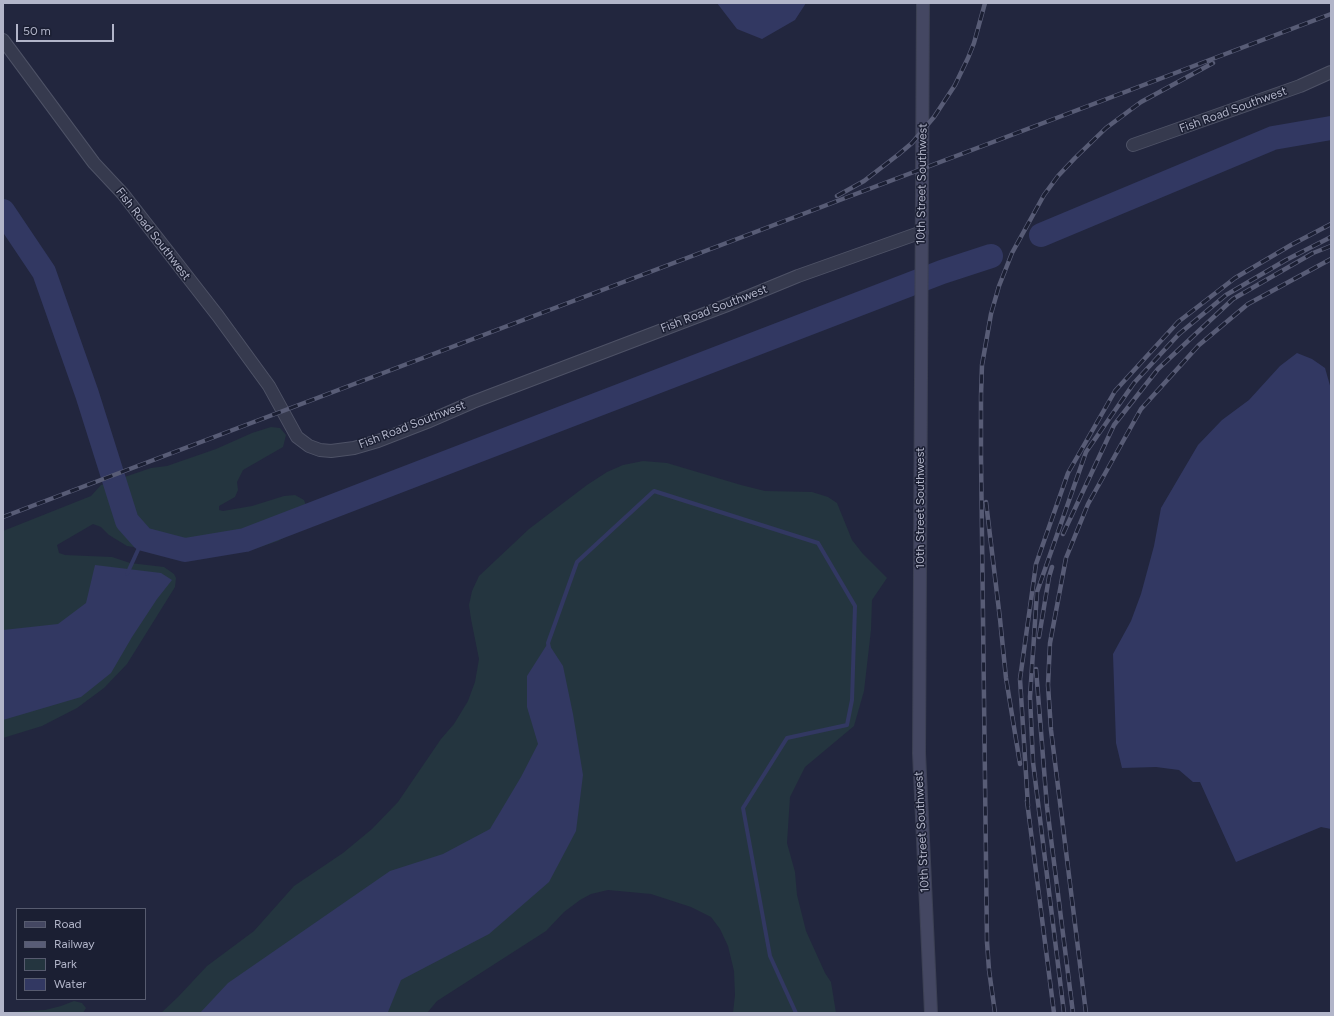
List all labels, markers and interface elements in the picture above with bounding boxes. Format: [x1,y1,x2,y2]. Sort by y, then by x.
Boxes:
scale bar [18,16,116,42]
text: 50 m [23,24,51,38]
street label: Fish Road Southwest [1177,84,1289,136]
street label: 10th Street Southwest [914,123,930,245]
street label: Fish Road Southwest [112,185,194,283]
street label: Fish Road Southwest [659,282,769,336]
street label: Fish Road Southwest [357,398,467,452]
street label: 10th Street Southwest [913,447,927,569]
street label: 10th Street Southwest [912,771,932,893]
legend [16,908,146,1000]
text: Road [54,917,82,931]
text: Railway [54,937,95,951]
text: Park [54,957,77,971]
text: Water [54,977,86,991]

